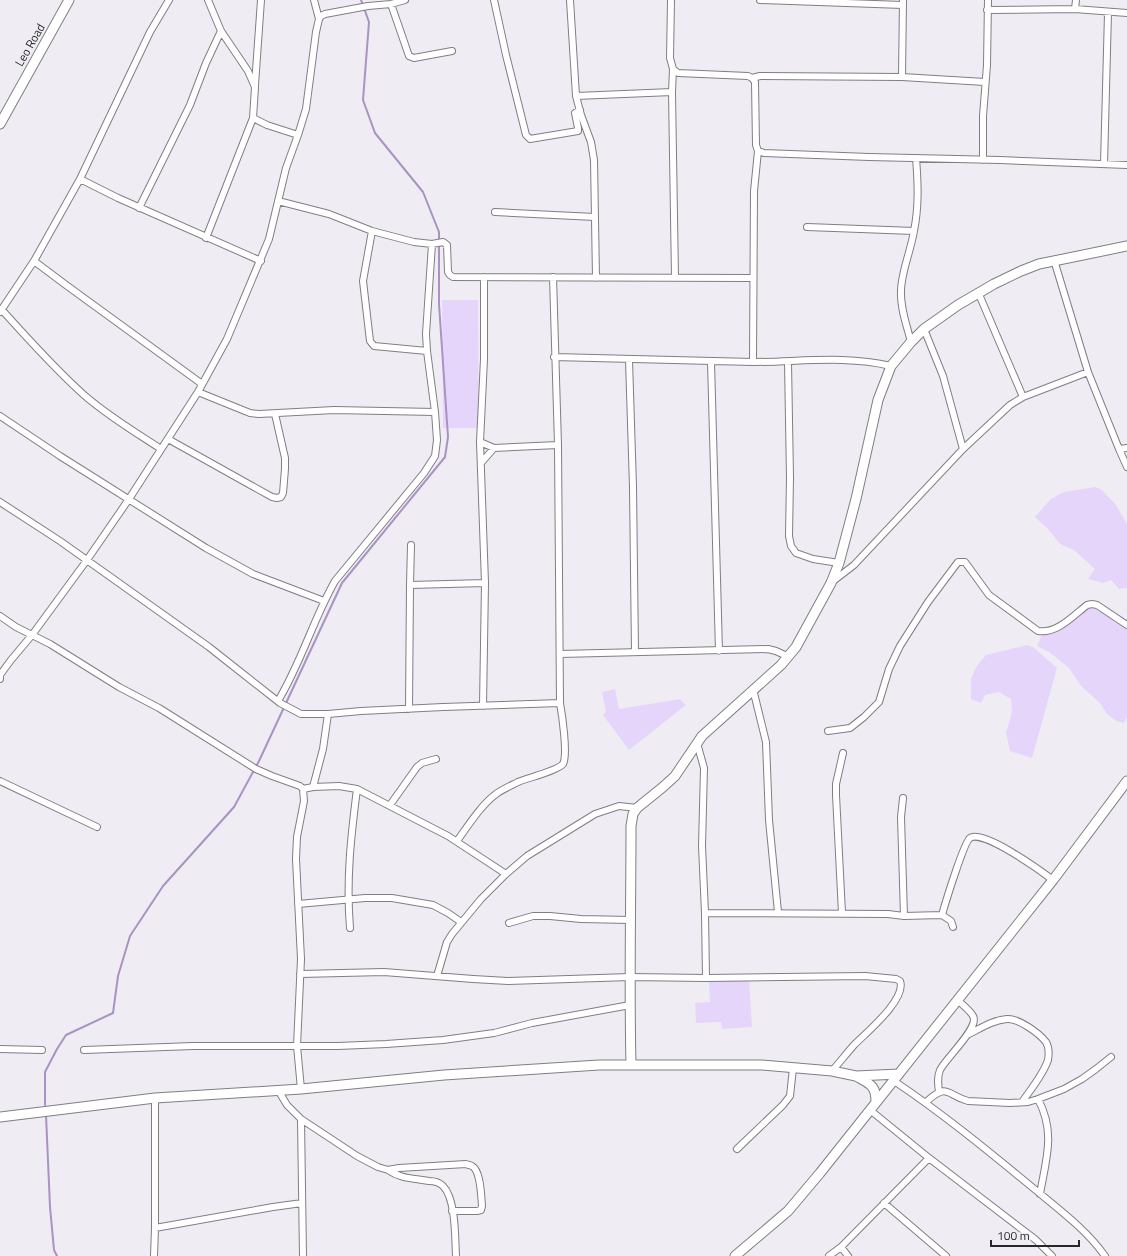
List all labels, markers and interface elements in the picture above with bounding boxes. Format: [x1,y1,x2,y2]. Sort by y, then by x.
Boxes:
street label: Leo Road [10,20,49,70]
scale bar [991,1222,1079,1248]
text: 100 m [997,1226,1030,1245]

